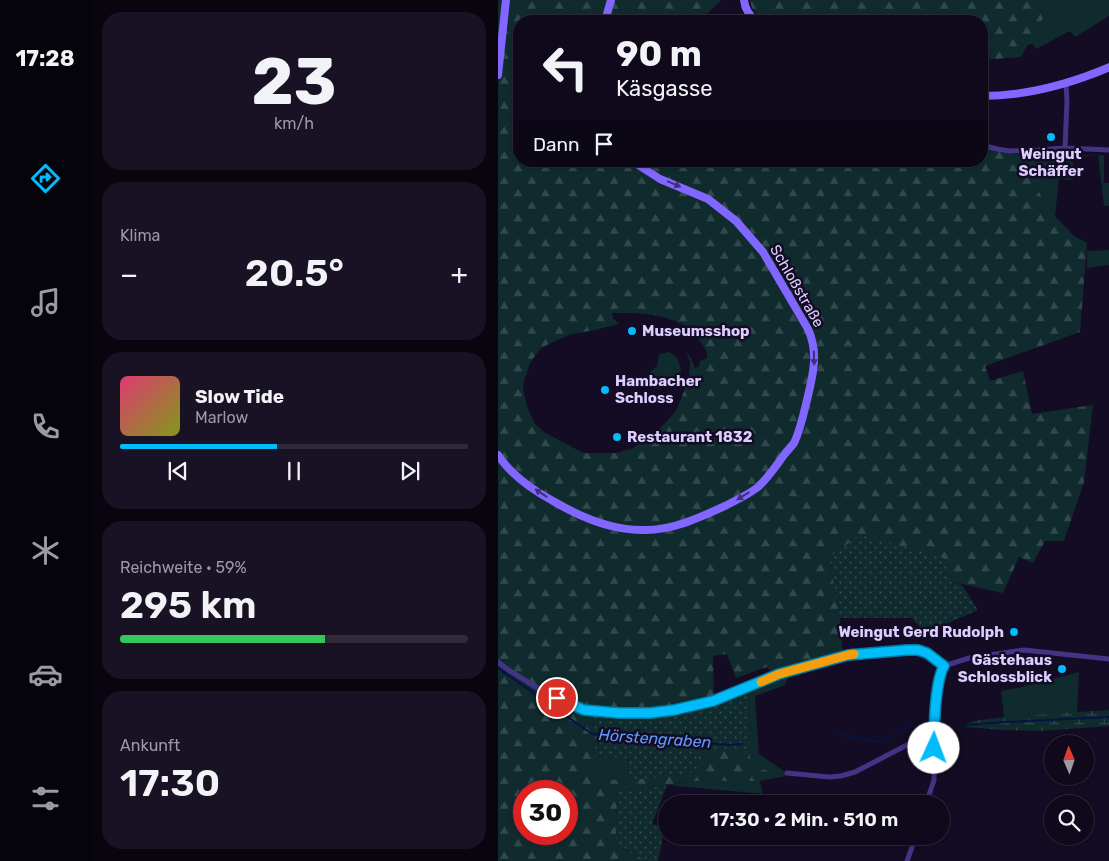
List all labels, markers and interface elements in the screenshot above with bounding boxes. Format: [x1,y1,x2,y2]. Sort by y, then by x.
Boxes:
text: 90 m [616,33,702,75]
icon: left [533,35,598,100]
text: 23 [251,43,337,120]
text: 17:28 [15,45,75,72]
text: Käsgasse [616,75,712,102]
text: km/h [274,114,314,133]
icon: arrive [590,130,618,158]
marker: Weingut Schäffer [1045,131,1057,143]
text: Dann [533,133,580,156]
place label: Weingut Schäffer [1018,145,1084,180]
icon: directions [28,161,63,196]
one-way arrow [667,181,681,189]
text: Klima [120,226,160,245]
street label: Schloßstraße [766,241,828,331]
text: 20.5° [245,250,344,296]
text: − [120,258,138,291]
text: + [451,258,468,291]
icon: music [28,285,63,320]
place label: Museumsshop [642,322,750,340]
marker: Museumsshop [626,325,638,337]
one-way arrow [810,350,818,366]
place label: Hambacher Schloss [615,372,702,407]
marker: Hambacher Schloss [599,384,611,396]
text: Slow Tide [195,385,284,408]
text: Marlow [195,408,248,427]
icon: phone [28,409,63,444]
place label: Restaurant 1832 [627,428,753,446]
marker: Restaurant 1832 [611,431,623,443]
icon: previous [164,457,192,485]
icon: pause [280,457,308,485]
icon: next [396,457,424,485]
one-way arrow [534,489,548,498]
one-way arrow [736,492,749,501]
icon: climate [28,533,63,568]
text: Reichweite · 59% [120,558,247,577]
text: 295 km [120,582,257,628]
place label: Weingut Gerd Rudolph [838,623,1004,641]
marker: Weingut Gerd Rudolph [1008,626,1020,638]
place label: Gästehaus Schlossblick [958,651,1052,686]
icon: car [28,657,63,692]
marker: Gästehaus Schlossblick [1056,663,1068,675]
pin [536,677,578,719]
icon: arrive [543,684,571,712]
position arrow [907,721,959,773]
water label: Hörstengraben [598,725,712,752]
north arrow [1044,735,1094,785]
map controls [1044,735,1094,845]
text: Ankunft [120,736,180,755]
text: 17:30 [120,760,220,806]
speed limit sign: 30 [513,780,578,845]
icon: filters [28,781,63,816]
button: search [1044,795,1094,845]
text: 17:30 · 2 Min. · 510 m [710,808,898,831]

